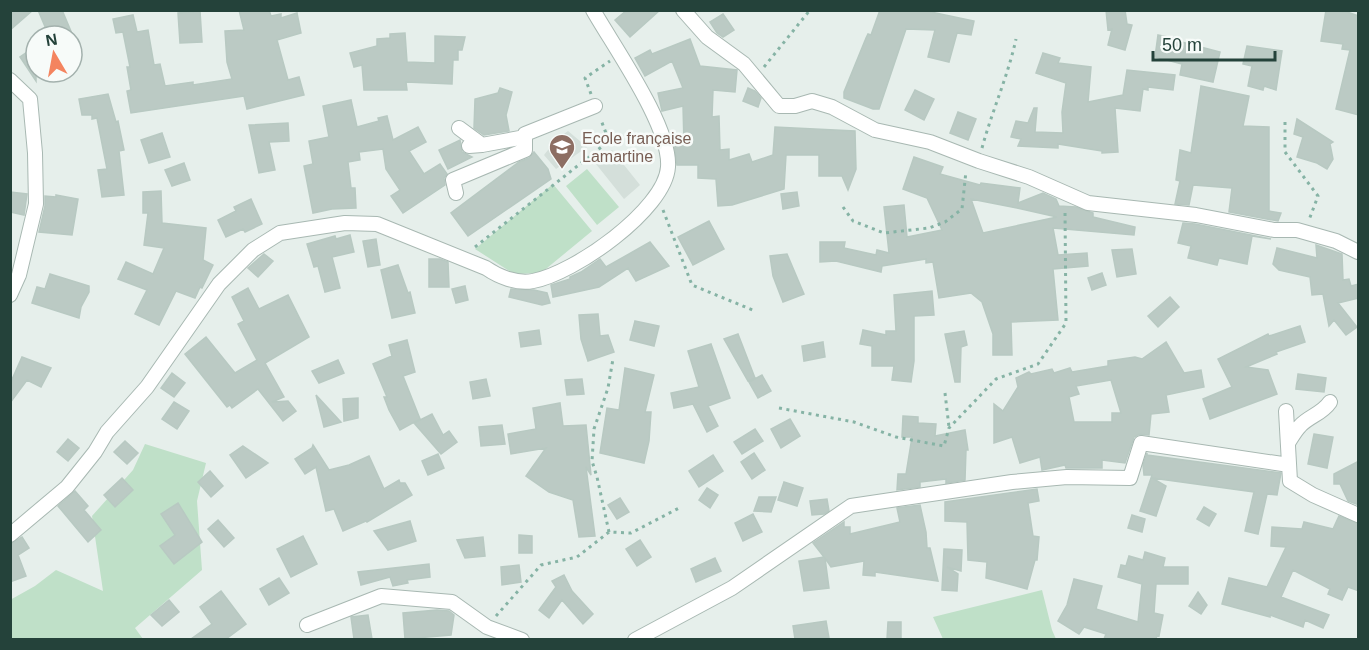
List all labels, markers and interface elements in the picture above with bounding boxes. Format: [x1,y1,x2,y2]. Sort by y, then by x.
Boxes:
north arrow [24,24,84,84]
scale bar [1153,24,1274,62]
text: N [44,30,59,49]
text: 50 m [1162,35,1202,55]
place label: Ecole française Lamartine [582,130,691,165]
school or university icon: Ecole française Lamartine [547,132,577,170]

